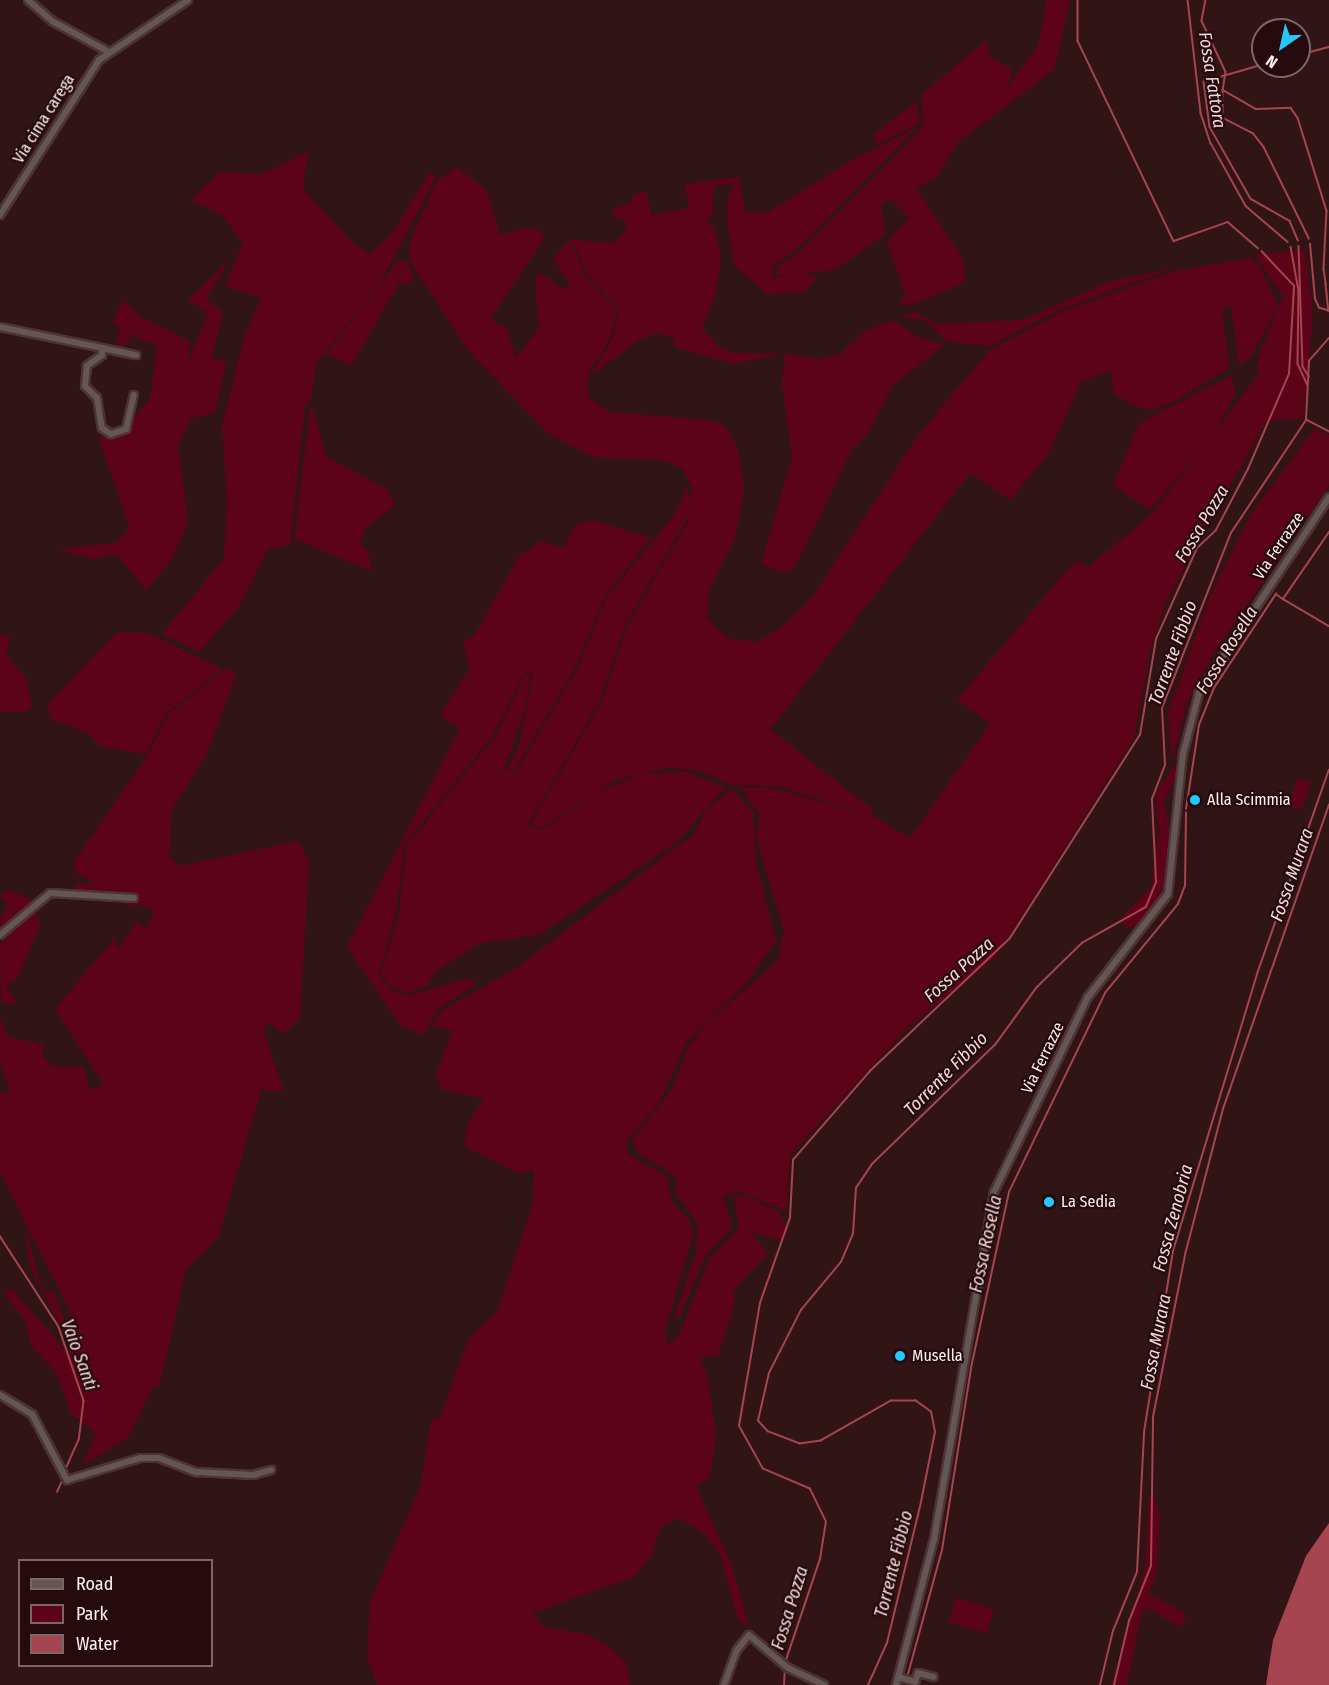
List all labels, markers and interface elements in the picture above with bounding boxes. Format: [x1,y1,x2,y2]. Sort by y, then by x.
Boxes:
north arrow [1251,18,1311,78]
water label: Fossa Fattora [1194,30,1230,130]
text: N [1262,51,1281,72]
street label: Via cima carega [9,71,79,167]
water label: Fossa Pozza [1170,481,1234,567]
street label: Via Ferrazze [1249,509,1309,583]
water label: Torrente Fibbio [1144,598,1202,708]
water label: Fossa Rosella [1192,602,1262,698]
place label: Alla Scimmia [1207,790,1291,810]
marker: Alla Scimmia [1188,793,1202,807]
water label: Fossa Murara [1266,825,1318,925]
water label: Fossa Pozza [920,933,998,1007]
street label: Via Ferrazze [1017,1019,1069,1097]
water label: Torrente Fibbio [900,1028,992,1120]
water label: Fossa Zenobria [1148,1162,1198,1274]
place label: La Sedia [1061,1192,1116,1212]
water label: Fossa Rosella [965,1193,1007,1295]
marker: La Sedia [1042,1195,1056,1209]
water label: Fossa Murara [1136,1292,1176,1392]
water label: Vaio Santi [56,1317,102,1393]
place label: Musella [912,1346,963,1366]
marker: Musella [893,1349,907,1363]
water label: Torrente Fibbio [870,1508,918,1620]
legend [18,1559,213,1667]
water label: Fossa Pozza [767,1564,813,1652]
text: Road [76,1573,113,1595]
text: Park [76,1603,108,1625]
text: Water [76,1633,119,1655]

